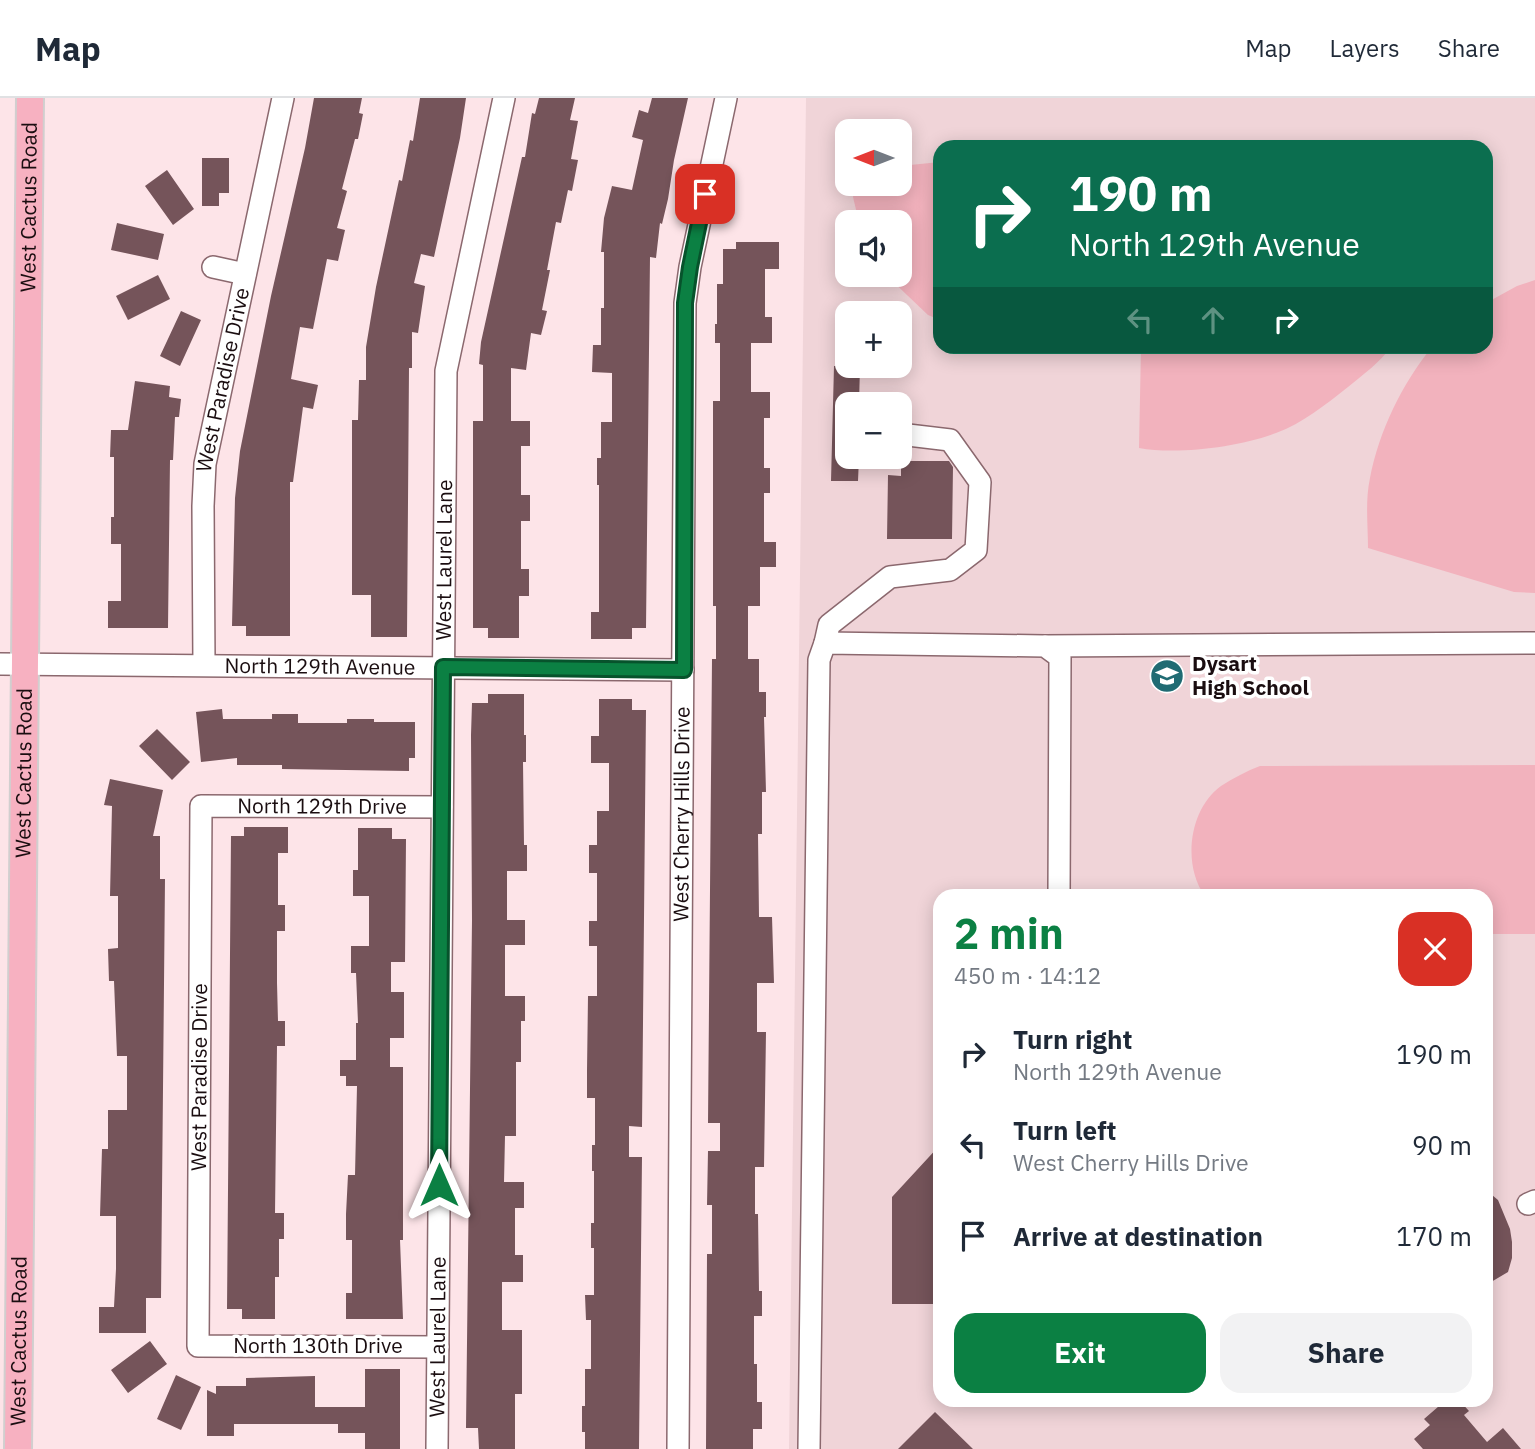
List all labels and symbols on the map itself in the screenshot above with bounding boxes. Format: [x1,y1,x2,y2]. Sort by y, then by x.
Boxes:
north arrow [835,119,912,196]
street label: West Cactus Road [13,122,43,292]
pin [675,164,735,224]
street label: West Paradise Drive [189,285,255,475]
street label: West Laurel Lane [429,479,458,641]
place label: Dysart High School [1192,649,1309,701]
street label: North 129th Avenue [224,651,416,681]
school or university icon: Dysart High School [1148,657,1186,695]
street label: West Cactus Road [8,688,38,858]
street label: West Cherry Hills Drive [666,706,696,922]
street label: North 129th Drive [237,791,407,820]
street label: West Paradise Drive [184,983,213,1171]
position arrow [402,1148,476,1222]
street label: West Cactus Road [3,1256,33,1426]
street label: West Laurel Lane [422,1256,452,1418]
street label: North 130th Drive [233,1331,403,1359]

